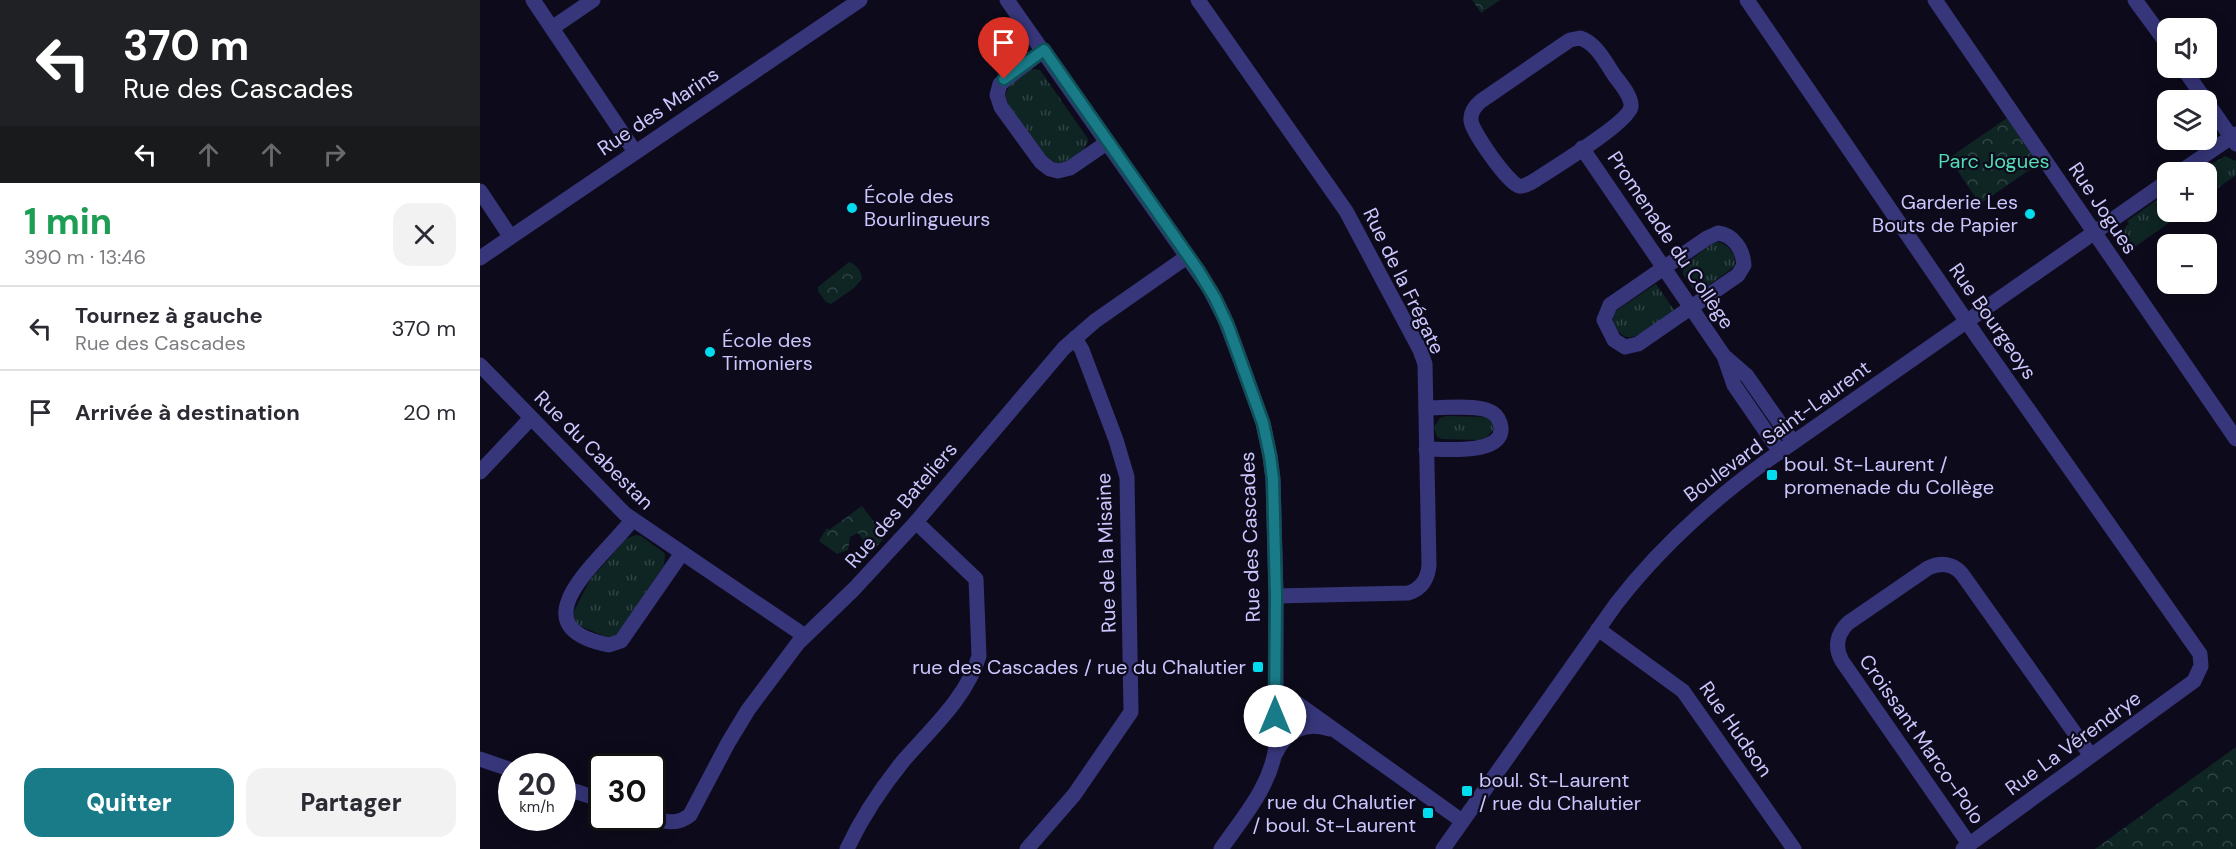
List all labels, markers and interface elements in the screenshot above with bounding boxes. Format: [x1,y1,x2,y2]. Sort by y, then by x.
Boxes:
pin [978,17,1029,79]
text: 370 m [123,18,249,73]
map controls [2157,18,2217,294]
button: sound [2157,18,2217,78]
icon: left [24,24,102,102]
icon: arrive [987,26,1020,59]
street label: Rue des Marins [592,61,724,161]
text: Rue des Cascades [123,71,354,106]
button: layers [2157,90,2217,150]
icon: left [129,138,162,171]
icon: ahead [192,138,225,171]
icon: ahead [255,138,288,171]
icon: right [318,138,351,171]
street label: Promenade du Collège [1602,146,1740,334]
park label: Parc Jogues [1938,148,2050,174]
street label: Rue Jogues [2063,157,2143,259]
button: + [2157,162,2217,222]
place label: École des Bourlingueurs [864,183,990,232]
place label: Garderie Les Bouts de Papier [1872,189,2018,238]
text: 1 min [24,198,112,245]
marker: École des Bourlingueurs [845,201,859,215]
button: close [393,203,456,266]
street label: Rue de la Frégate [1357,204,1451,358]
marker: Garderie Les Bouts de Papier [2023,207,2037,221]
button: − [2157,234,2217,294]
text: 390 m · 13:46 [24,244,146,270]
street label: Rue Bourgeoys [1943,258,2043,384]
text: Tournez à gauche [75,301,263,330]
icon: left [24,312,57,345]
text: 370 m [391,314,456,343]
place label: École des Timoniers [722,327,813,376]
text: Rue des Cascades [75,330,246,356]
marker: École des Timoniers [703,345,717,359]
street label: Boulevard Saint-Laurent [1679,354,1876,508]
street label: Rue du Cabestan [529,385,659,515]
icon: arrive [24,396,57,429]
text: Arrivée à destination [75,398,300,427]
text: 20 m [403,398,456,427]
street label: Rue des Bateliers [839,437,963,573]
street label: Rue des Cascades [1234,451,1266,623]
place label: boul. St-Laurent / promenade du Collège [1784,451,1994,500]
marker: boul. St-Laurent / promenade du Collège [1765,468,1779,482]
street label: Rue de la Misaine [1090,473,1122,633]
street label: Croissant Marco-Polo [1854,649,1990,829]
place label: rue des Cascades / rue du Chalutier [912,654,1246,680]
marker: rue des Cascades / rue du Chalutier [1251,660,1265,674]
street label: Rue Hudson [1694,676,1778,782]
position arrow [1243,684,1307,748]
street label: Rue La Vérendrye [2000,685,2146,801]
speed limit sign: 30 [588,753,666,831]
text: 20 [518,765,556,804]
place label: boul. St-Laurent / rue du Chalutier [1479,767,1641,816]
button: Quitter [24,768,234,837]
button: Partager [246,768,456,837]
marker: boul. St-Laurent / rue du Chalutier [1460,784,1474,798]
place label: rue du Chalutier / boul. St-Laurent [1252,789,1416,838]
text: km/h [519,797,555,817]
marker: rue du Chalutier / boul. St-Laurent [1421,806,1435,820]

